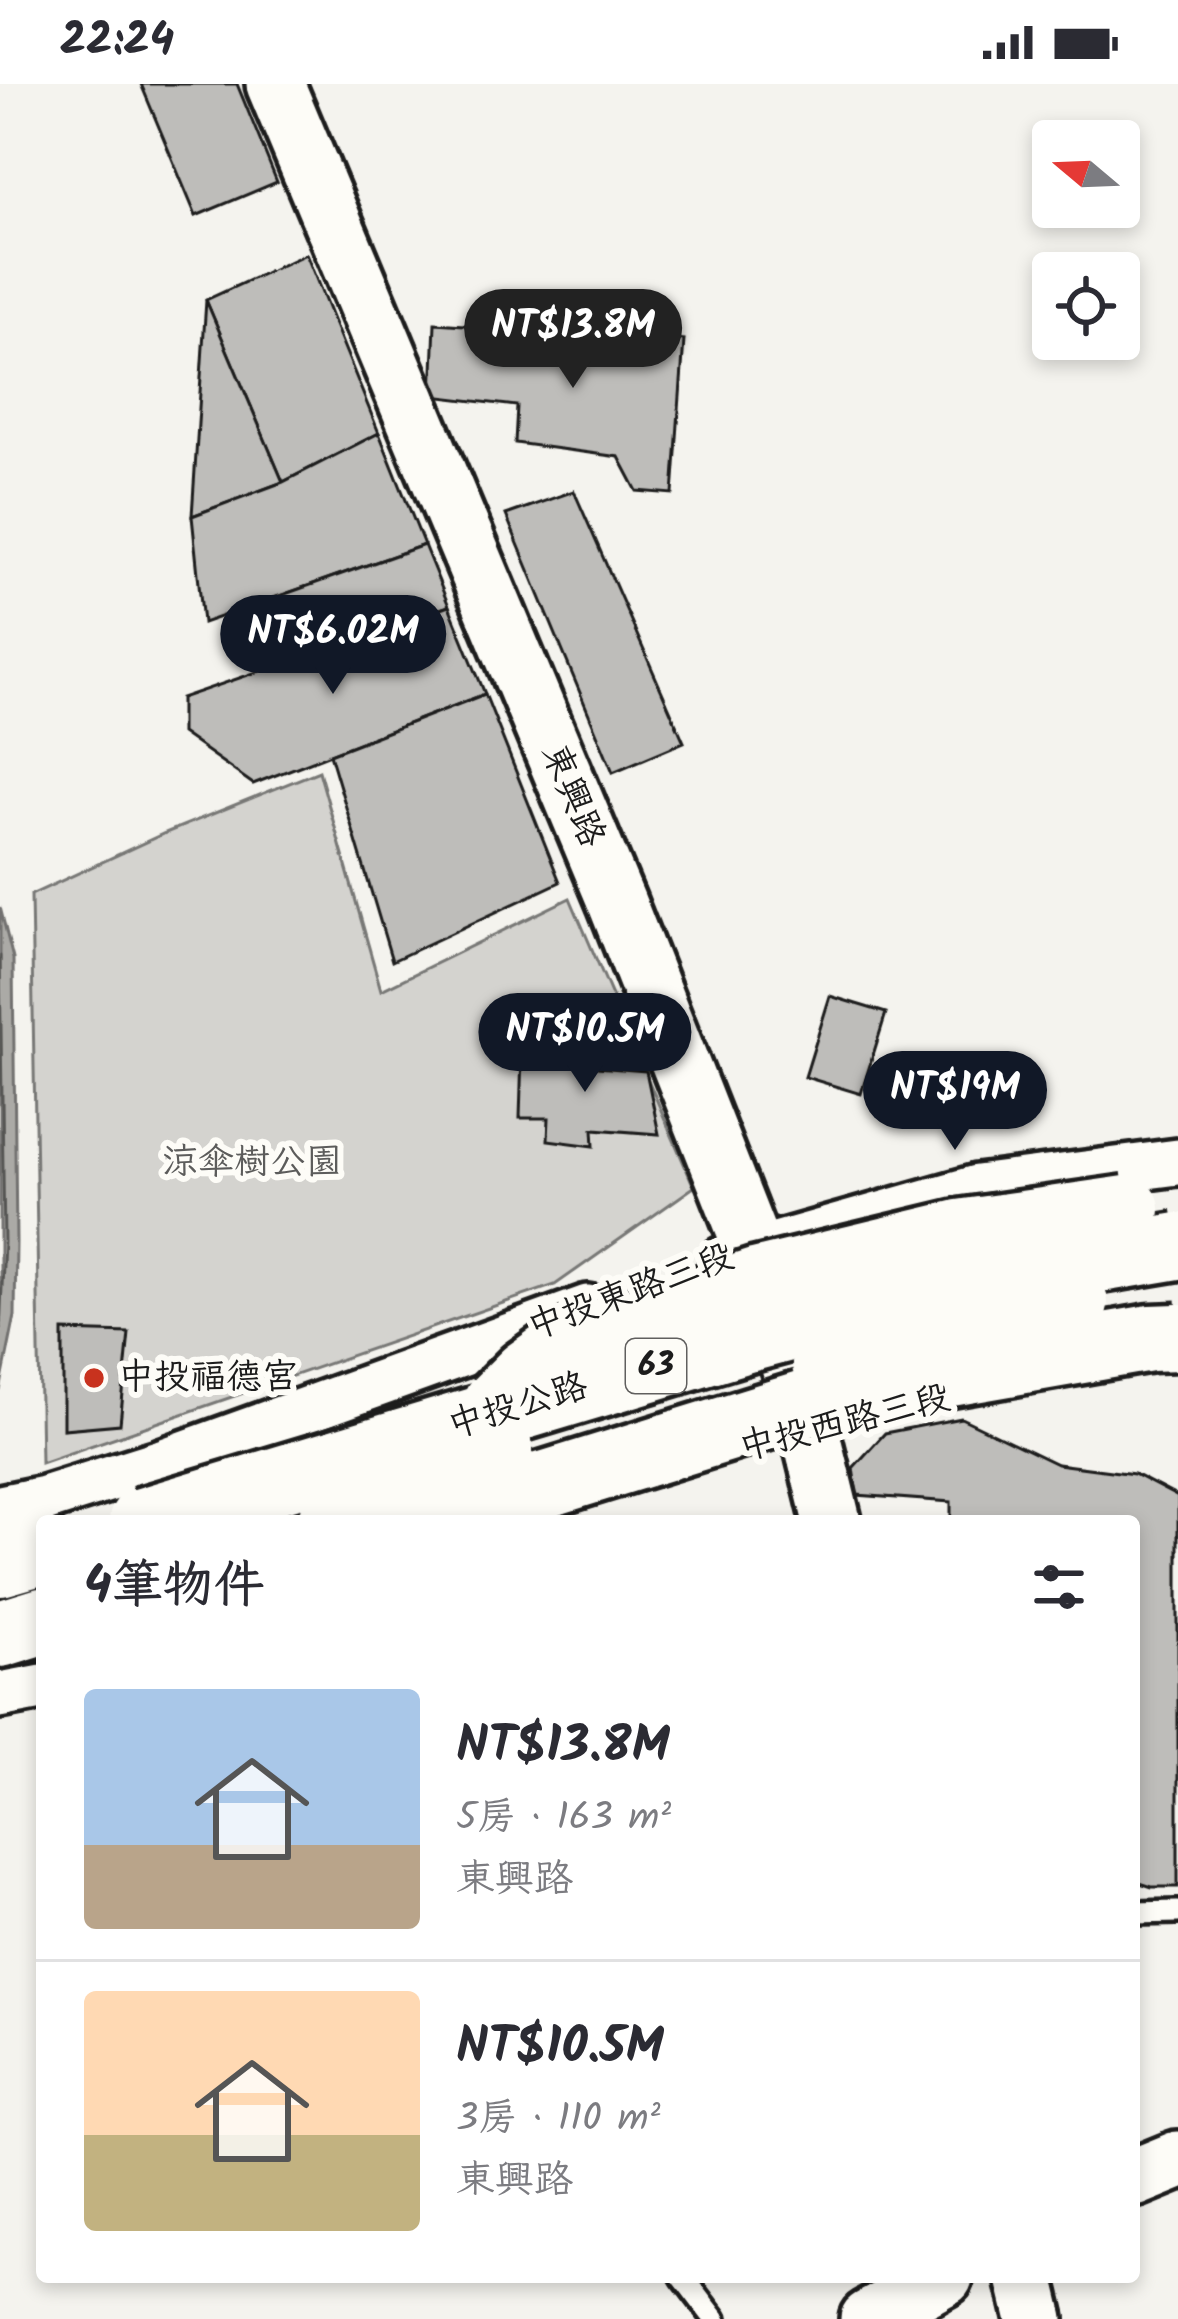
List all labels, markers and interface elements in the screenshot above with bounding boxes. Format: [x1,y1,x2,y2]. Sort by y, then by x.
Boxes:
text: 22:24 [60,6,174,78]
north arrow [1032,120,1140,228]
map controls [1032,120,1140,360]
button: locate [1032,252,1140,360]
pin: NT$13.8M [449,289,697,391]
text: NT$13.8M [491,297,655,359]
pin: NT$6.02M [209,595,457,697]
text: NT$6.02M [247,603,419,665]
street label: 東興路 [525,735,619,857]
pin: NT$10.5M [461,993,709,1095]
text: NT$10.5M [505,1001,665,1063]
pin: NT$19M [857,1051,1053,1153]
text: NT$19M [890,1059,1020,1121]
park label: 涼傘樹公園 [162,1135,342,1192]
street label: 中投東路三段 [520,1229,742,1357]
road number: 63 [626,1339,686,1393]
place label: 中投福德宮 [118,1350,298,1407]
street label: 中投公路 [441,1359,595,1455]
marker: 中投福德宮 [81,1365,107,1391]
street label: 中投西路三段 [733,1370,957,1478]
text: 4筆物件 [84,1547,265,1628]
icon: filters [1026,1554,1092,1620]
text: NT$13.8M [456,1707,670,1788]
icon: home [180,1737,324,1881]
text: 5房 · 163 m² [456,1788,671,1850]
text: 東興路 [456,1850,573,1912]
text: NT$10.5M [456,2008,664,2089]
icon: home [180,2039,324,2183]
text: 3房 · 110 m² [456,2089,660,2151]
text: 東興路 [456,2151,573,2213]

